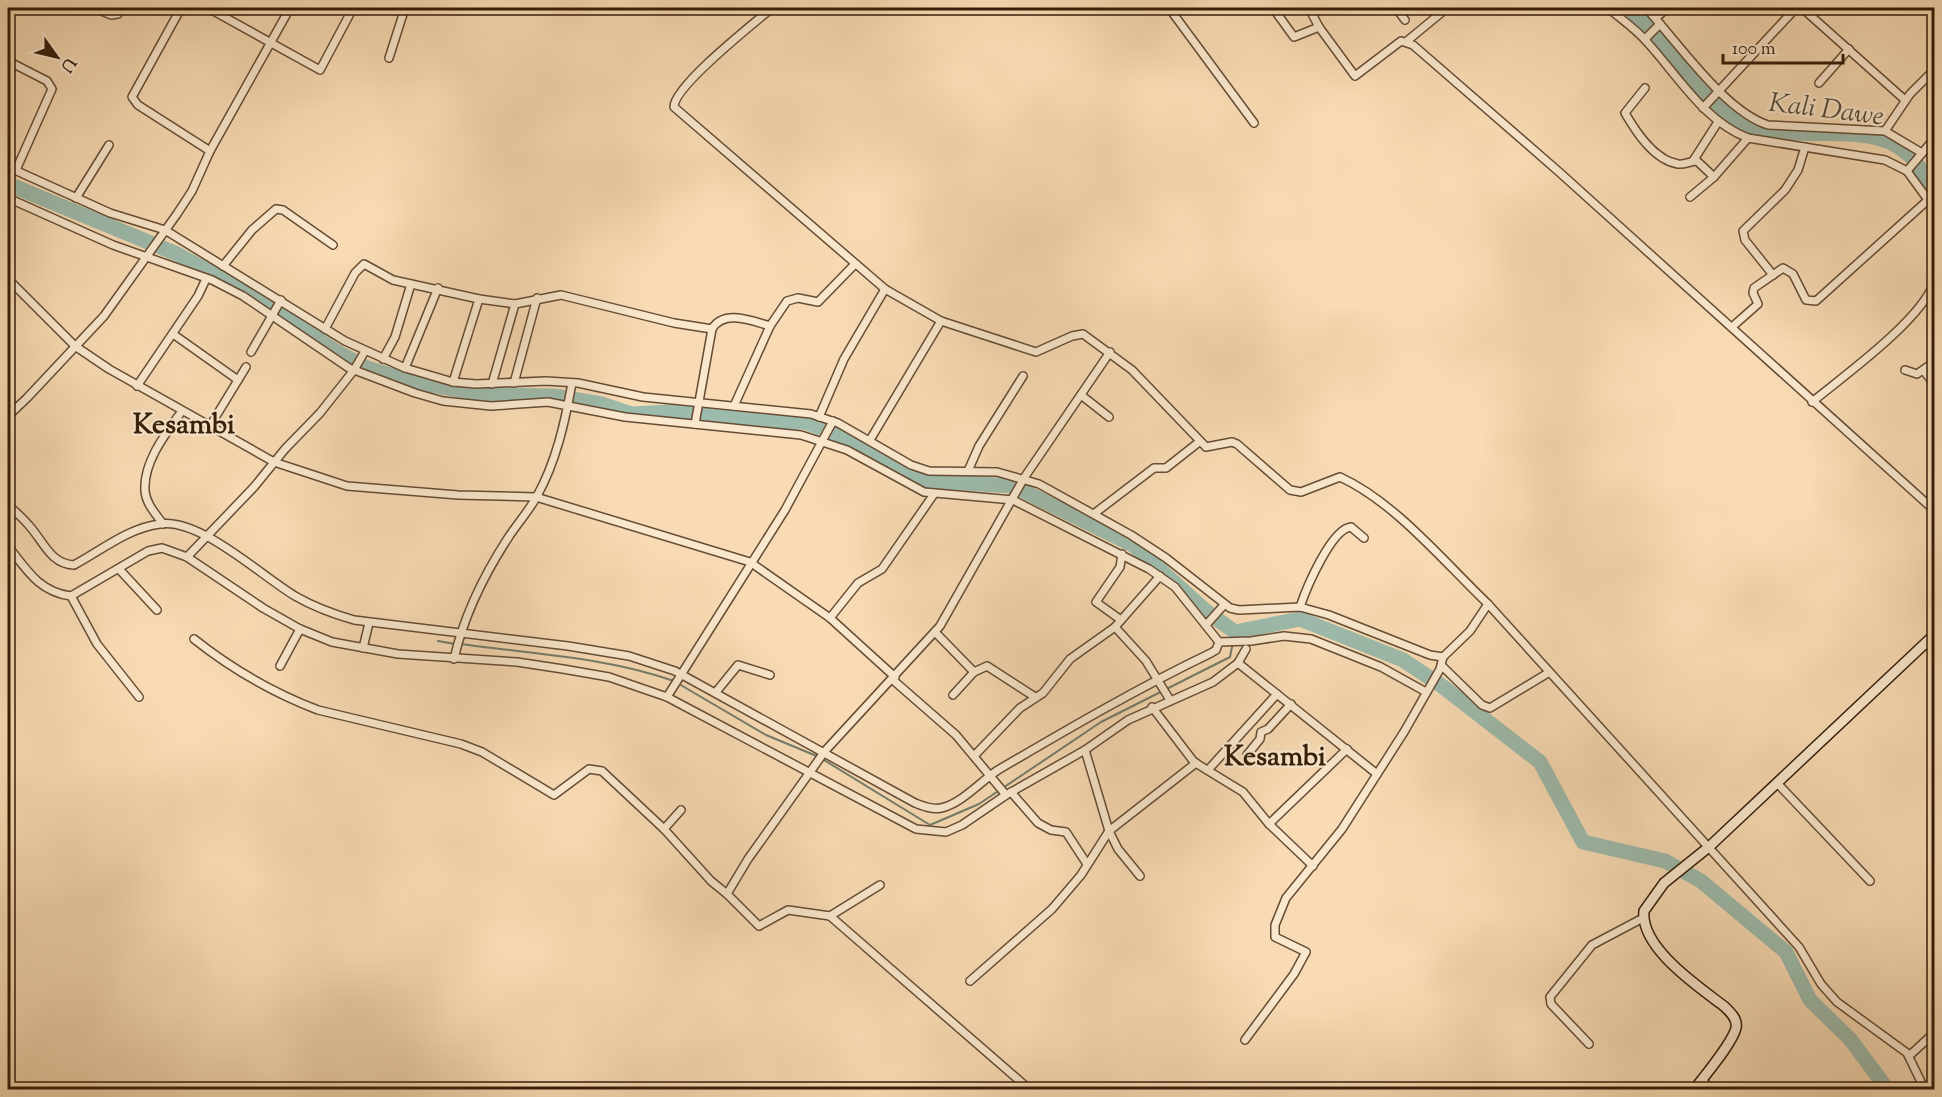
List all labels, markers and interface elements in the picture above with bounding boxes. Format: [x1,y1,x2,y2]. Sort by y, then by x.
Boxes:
north arrow [27,27,87,87]
scale bar [1723,27,1843,65]
text: 100 m [1732,37,1776,63]
text: U [54,52,81,77]
water label: Kali Dawe [1766,85,1886,137]
district label: Kesambi [133,406,235,446]
district label: Kesambi [1224,738,1326,778]

